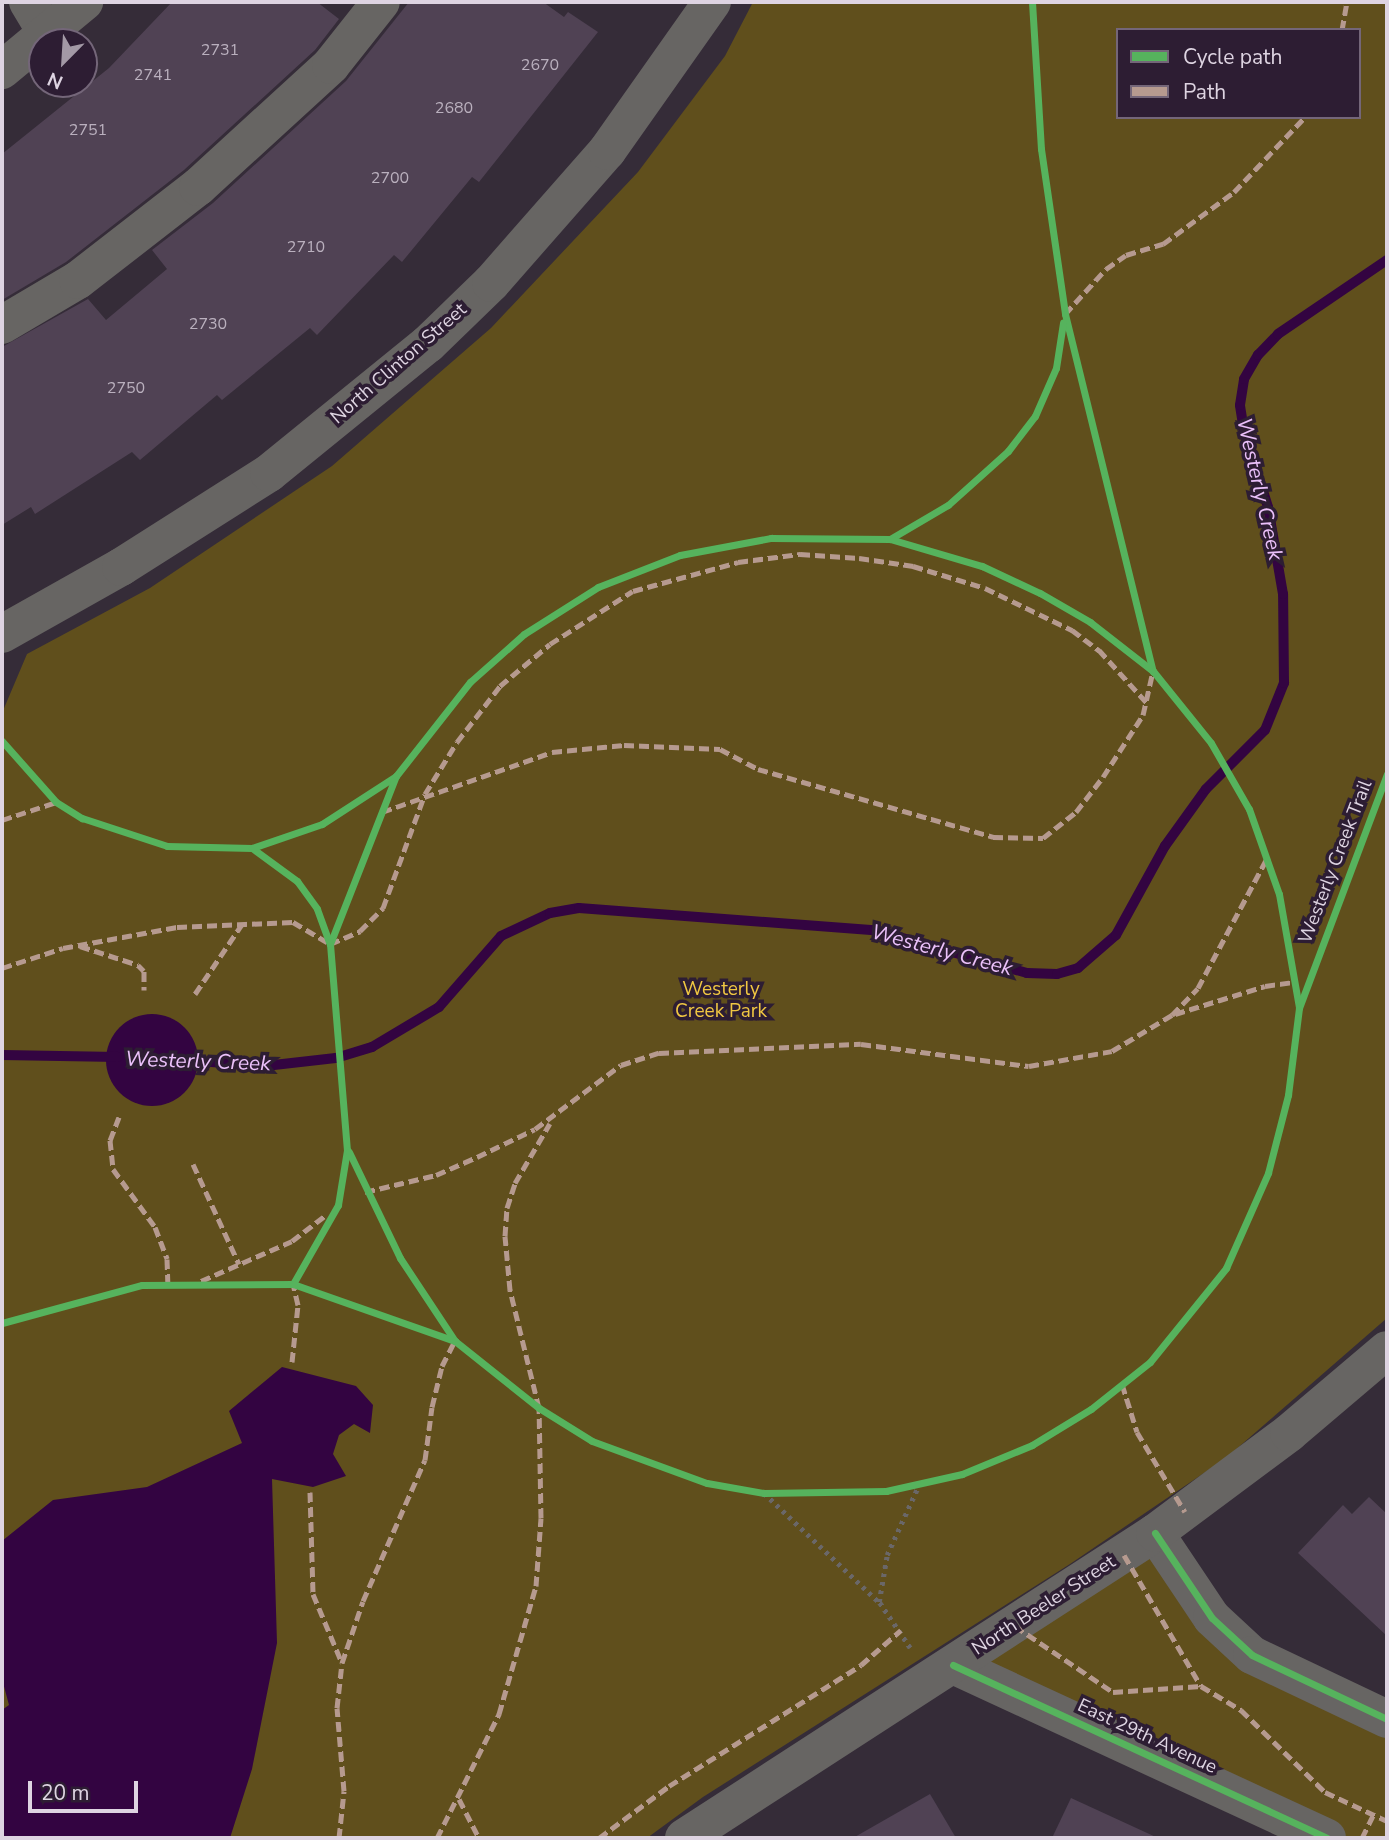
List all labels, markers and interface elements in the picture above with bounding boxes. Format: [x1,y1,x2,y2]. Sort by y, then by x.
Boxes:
north arrow [28,28,98,98]
legend [1116,28,1361,119]
house number: 2731 [201,40,239,60]
text: Cycle path [1183,43,1282,71]
house number: 2670 [521,55,559,75]
house number: 2741 [134,65,172,85]
text: N [43,66,67,95]
text: Path [1183,78,1226,106]
house number: 2680 [435,98,473,118]
house number: 2751 [69,120,107,140]
house number: 2700 [371,168,409,188]
house number: 2710 [287,237,325,257]
street label: North Clinton Street [326,299,472,429]
house number: 2730 [189,314,227,334]
house number: 2750 [107,378,145,398]
water label: Westerly Creek [1231,415,1289,563]
street label: Westerly Creek Trail [1294,777,1378,947]
water label: Westerly Creek [868,919,1016,981]
park label: Westerly Creek Park [675,979,767,1023]
water label: Westerly Creek [125,1046,271,1076]
street label: North Beeler Street [968,1551,1120,1661]
street label: East 29th Avenue [1074,1695,1220,1779]
scale bar [32,1766,142,1810]
text: 20 m [41,1779,90,1807]

